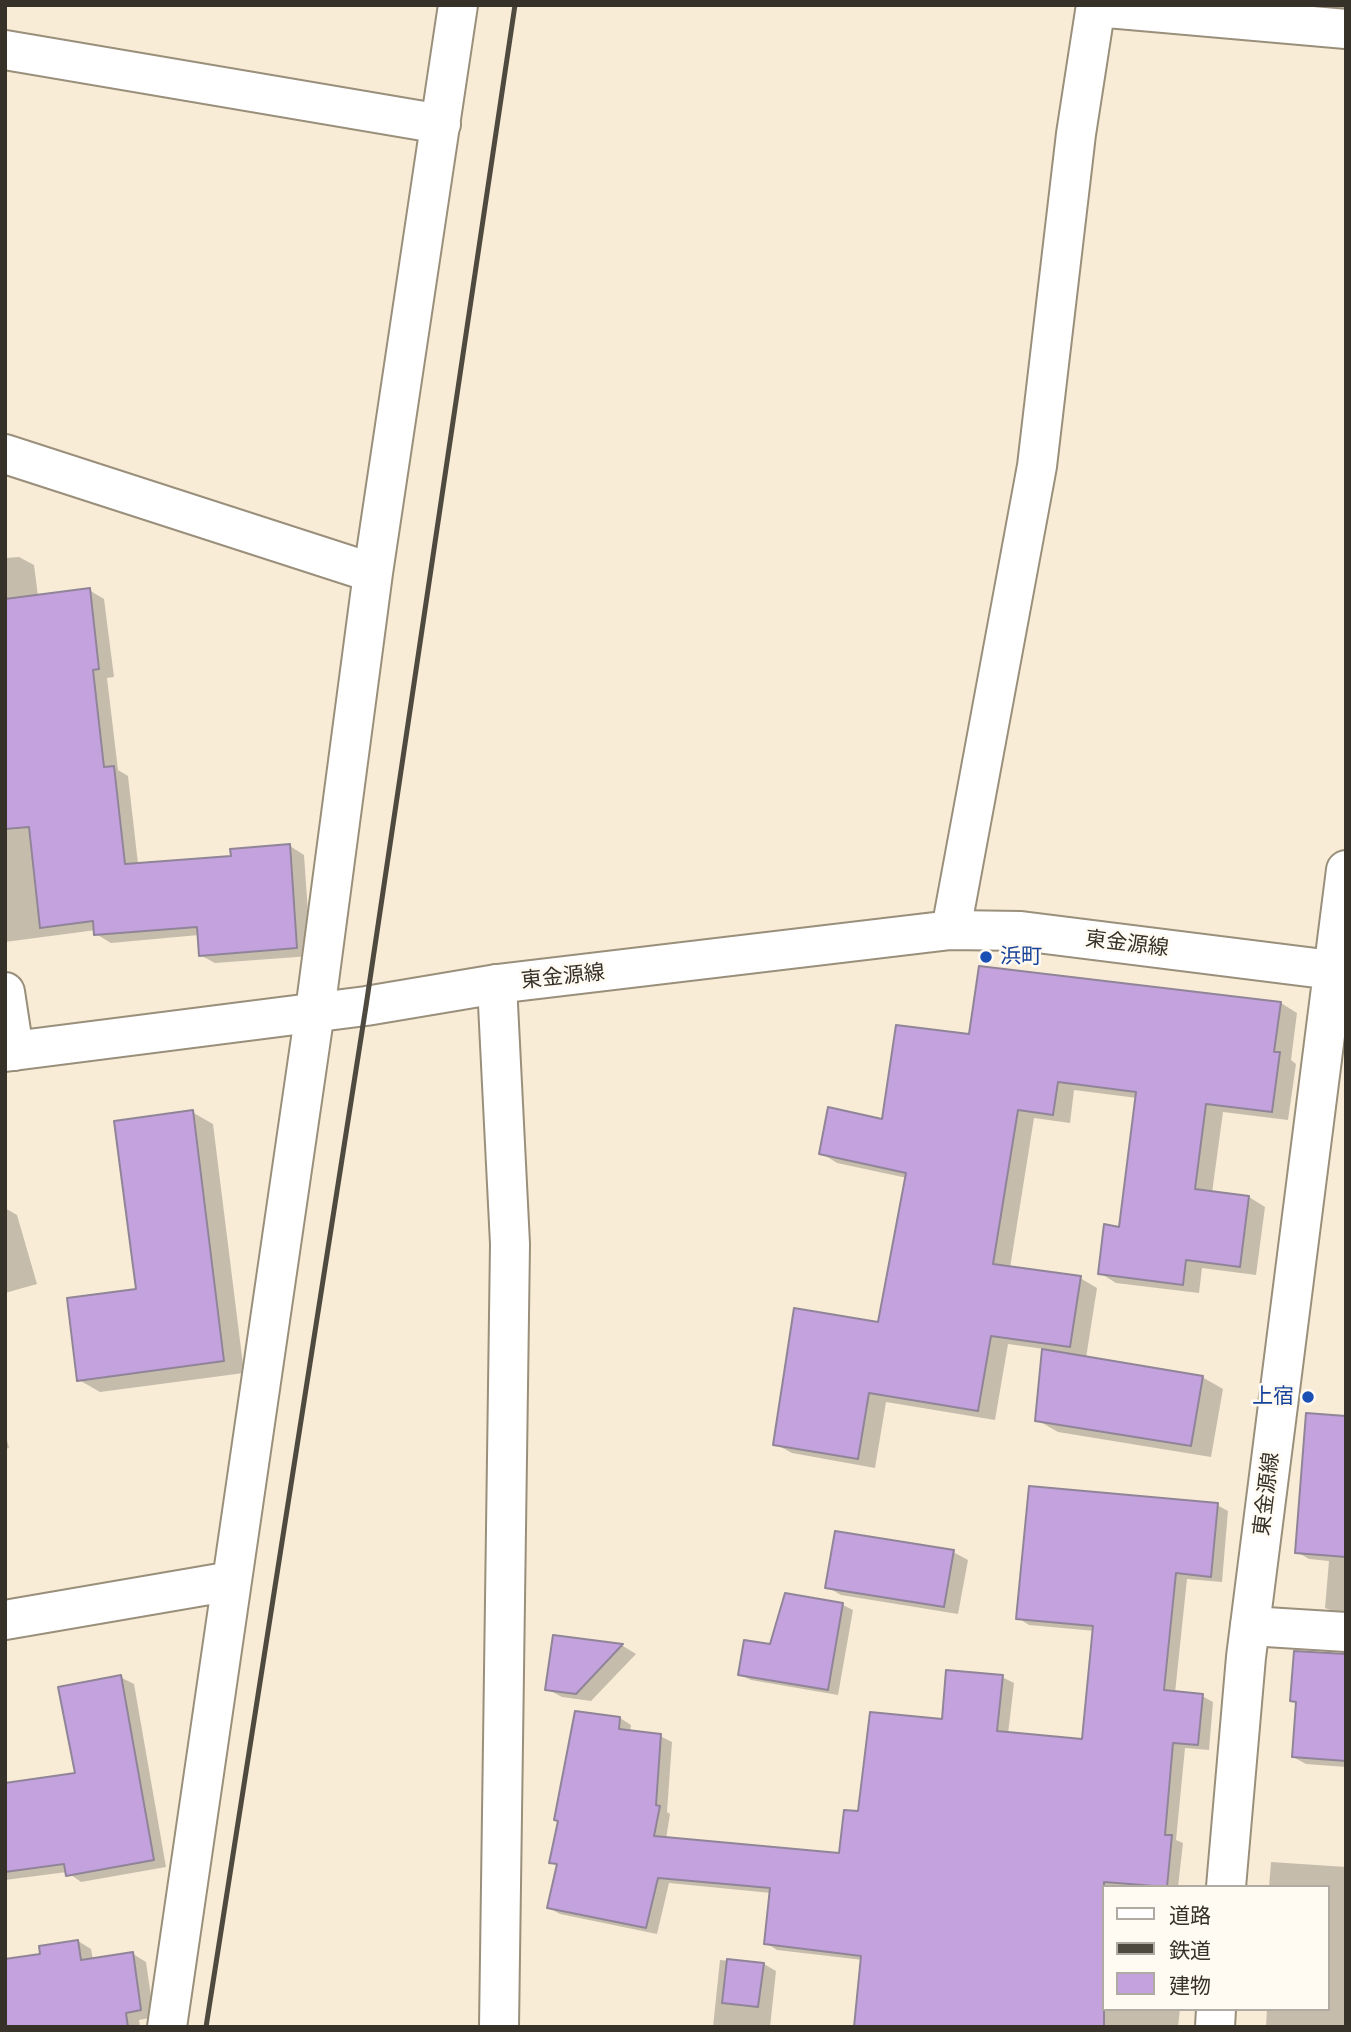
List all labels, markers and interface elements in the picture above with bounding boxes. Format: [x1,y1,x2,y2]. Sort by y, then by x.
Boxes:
street label: 東金源線 [1084,926,1170,962]
place label: 浜町 [1000,944,1042,970]
marker: 浜町 [978,949,994,965]
street label: 東金源線 [520,960,606,994]
place label: 上宿 [1252,1384,1294,1410]
marker: 上宿 [1300,1389,1316,1405]
street label: 東金源線 [1249,1451,1285,1537]
legend [1102,1885,1330,2011]
text: 道路 [1169,1903,1211,1928]
text: 鉄道 [1169,1938,1211,1963]
text: 建物 [1169,1973,1211,1998]

